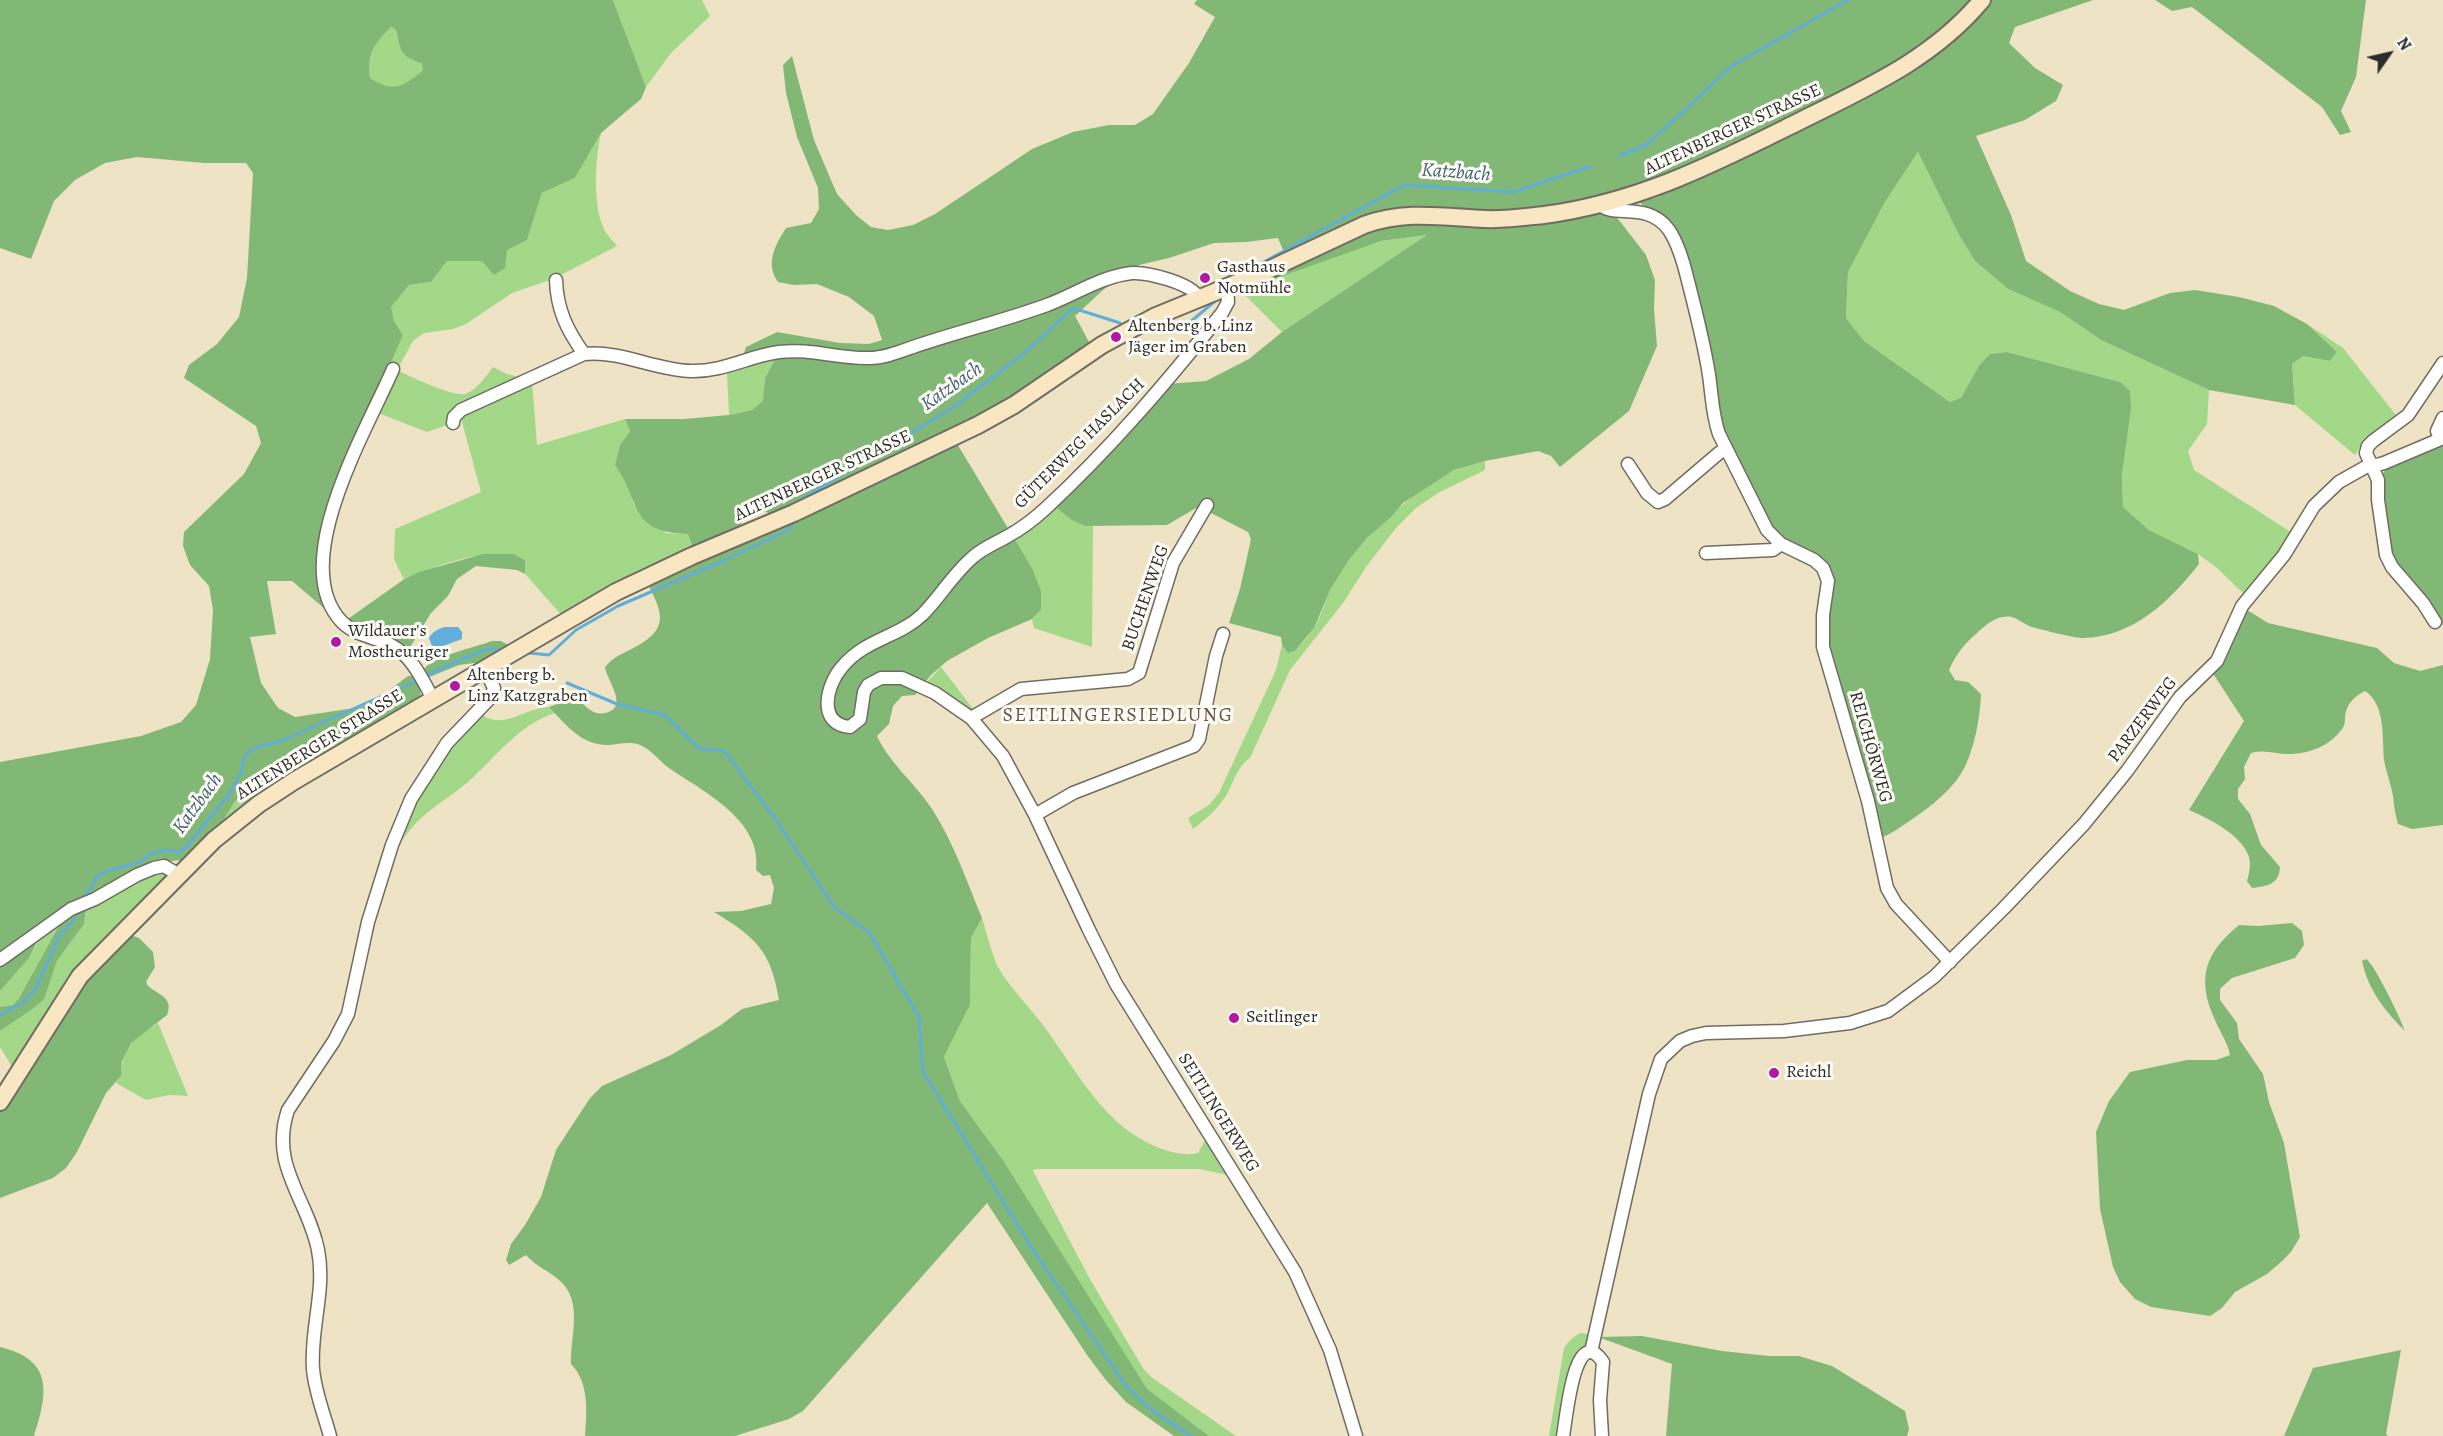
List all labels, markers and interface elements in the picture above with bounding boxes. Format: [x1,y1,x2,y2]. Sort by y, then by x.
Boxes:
north arrow [2359,24,2419,84]
text: N [2392,33,2416,55]
street label: ALTENBERGER STRASSE [1641,80,1825,180]
water label: Katzbach [1421,159,1491,187]
place label: Gasthaus Notmühle [1217,257,1291,300]
marker: Gasthaus Notmühle [1198,271,1212,285]
place label: Altenberg b. Linz Jäger im Graben [1128,316,1253,358]
marker: Altenberg b. Linz Jäger im Graben [1109,330,1123,344]
water label: Katzbach [917,357,987,417]
street label: GÜTERWEG HASLACH [1010,374,1150,514]
street label: ALTENBERGER STRASSE [731,426,915,526]
street label: BUCHENWEG [1118,542,1174,654]
place label: Wildauer's Mostheuriger [348,621,448,664]
marker: Wildauer's Mostheuriger [329,635,343,649]
place label: Altenberg b. Linz Katzgraben [467,665,588,708]
street label: PARZERWEG [2104,673,2182,767]
marker: Altenberg b. Linz Katzgraben [448,679,462,693]
street label: ALTENBERGER STRASSE [233,685,407,805]
street label: REICHÖRWEG [1844,689,1896,805]
district label: SEITLINGERSIEDLUNG [1002,704,1234,728]
water label: Katzbach [168,769,228,839]
place label: Seitlinger [1246,1007,1318,1029]
marker: Seitlinger [1227,1011,1241,1025]
street label: SEITLINGERWEG [1173,1049,1263,1177]
place label: Reichl [1786,1062,1831,1084]
marker: Reichl [1767,1066,1781,1080]

